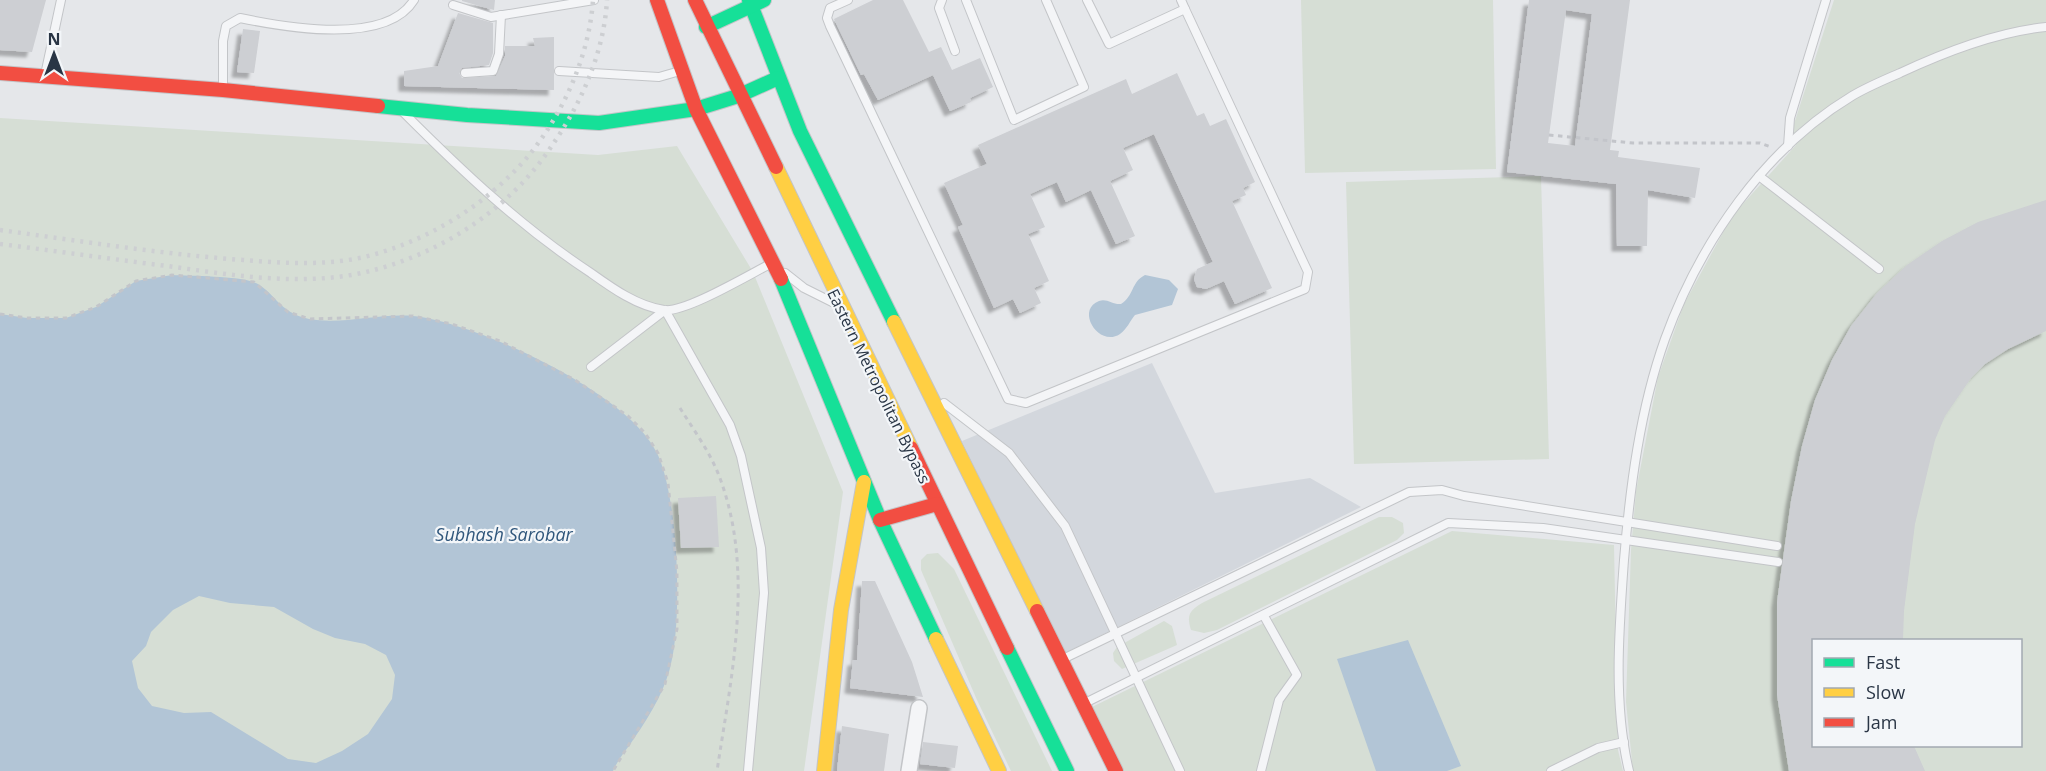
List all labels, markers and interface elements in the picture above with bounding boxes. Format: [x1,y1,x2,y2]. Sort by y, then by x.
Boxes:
north arrow [24,24,84,84]
text: N [47,28,61,50]
street label: Eastern Metropolitan Bypass [822,285,936,487]
water label: Subhash Sarobar [435,522,574,546]
legend [1812,639,2022,747]
text: Fast [1866,650,1900,674]
text: Slow [1866,680,1905,704]
text: Jam [1864,710,1898,734]

